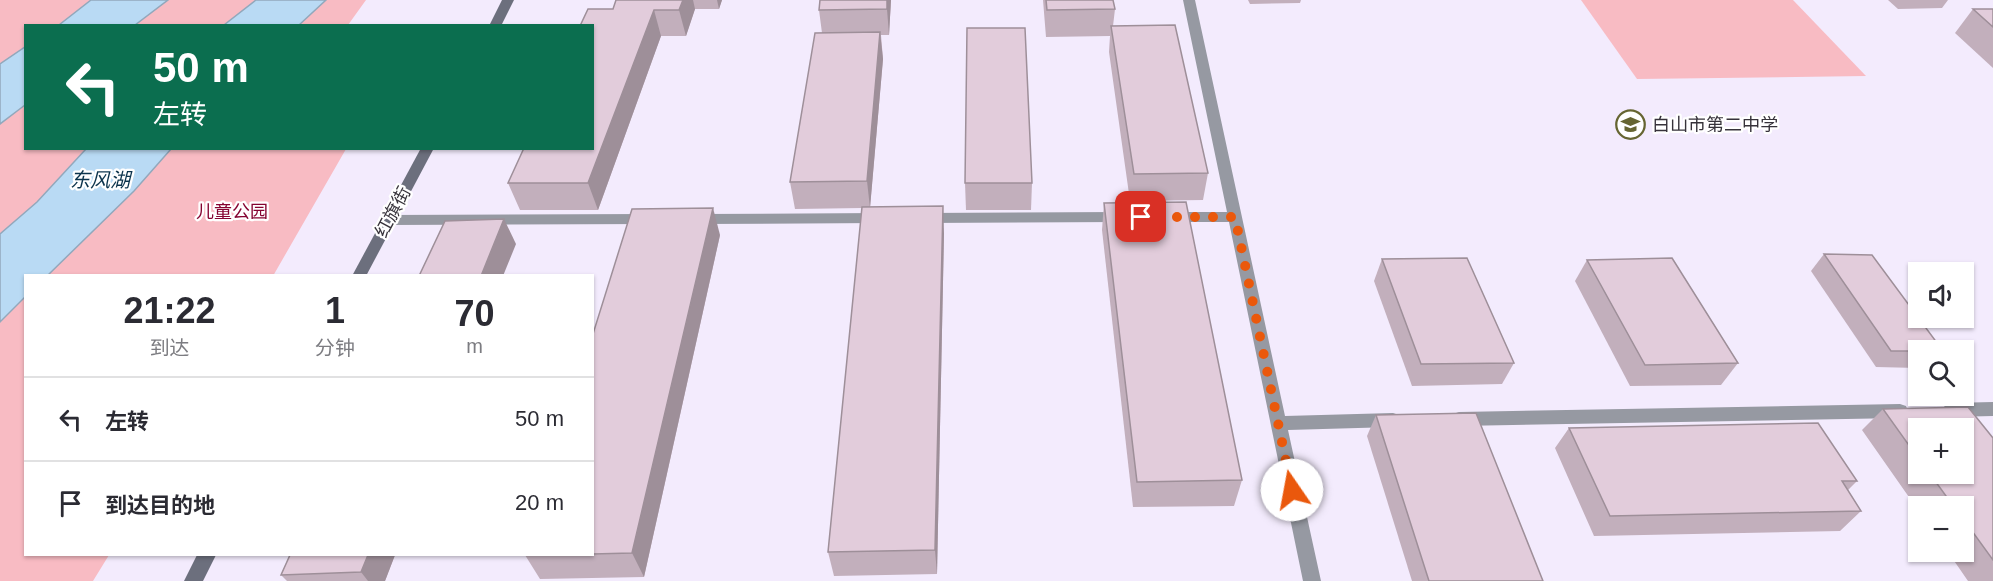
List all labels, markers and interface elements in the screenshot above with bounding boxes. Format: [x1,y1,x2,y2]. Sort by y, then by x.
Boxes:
text: 50 m [153,44,249,91]
icon: left [54,48,132,126]
text: 左转 [153,100,207,130]
school or university icon: 白山市第二中学 [1615,109,1647,141]
place label: 白山市第二中学 [1652,115,1778,135]
water label: 东风湖 [70,169,133,191]
street label: 红旗街 [371,183,415,241]
pin [1115,191,1166,242]
icon: arrive [1124,200,1157,233]
park label: 儿童公园 [196,202,268,222]
map controls [1908,262,1974,562]
button: sound [1908,262,1974,328]
text: 21:22 [123,290,216,331]
text: 1 [325,290,345,331]
text: 70 [454,293,495,334]
text: m [466,335,483,357]
text: 到达 [150,337,190,359]
text: 分钟 [315,337,355,359]
button: search [1908,340,1974,406]
icon: left [54,403,87,436]
text: 50 m [515,406,564,431]
text: 左转 [105,409,149,434]
button: + [1908,418,1974,484]
position arrow [1260,458,1324,522]
icon: arrive [54,487,87,520]
text: 20 m [515,490,564,515]
text: 到达目的地 [105,493,215,518]
button: − [1908,496,1974,562]

